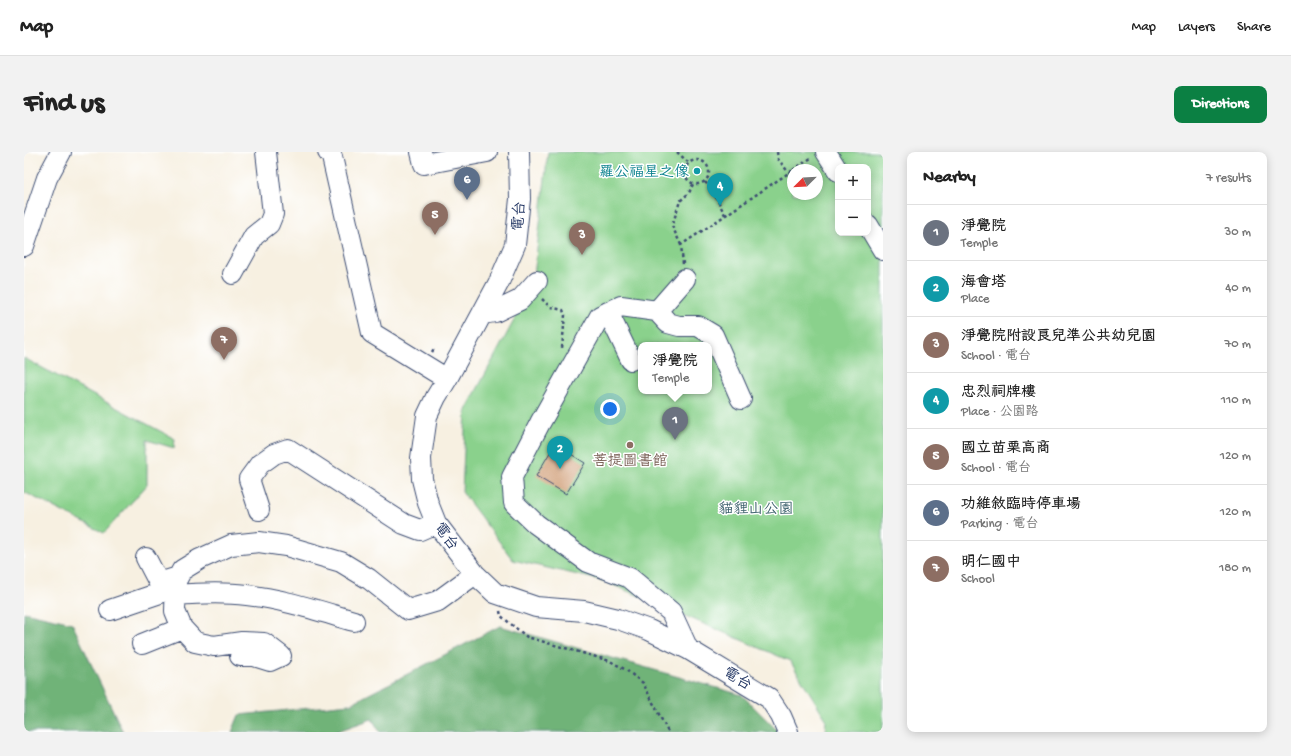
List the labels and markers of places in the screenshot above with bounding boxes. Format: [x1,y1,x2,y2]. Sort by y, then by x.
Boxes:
place label: 羅公福星之像 [599,164,689,182]
marker: 羅公福星之像 [692,166,702,176]
pin: 6 [454,167,480,200]
pin: 4 [707,173,733,206]
pin: 5 [422,202,448,235]
pin: 3 [569,222,595,255]
pin: 7 [211,327,237,360]
pin: 1 [662,407,688,440]
pin: 2 [547,436,573,469]
marker: 菩提圖書館 [625,440,635,450]
place label: 菩提圖書館 [592,452,668,471]

